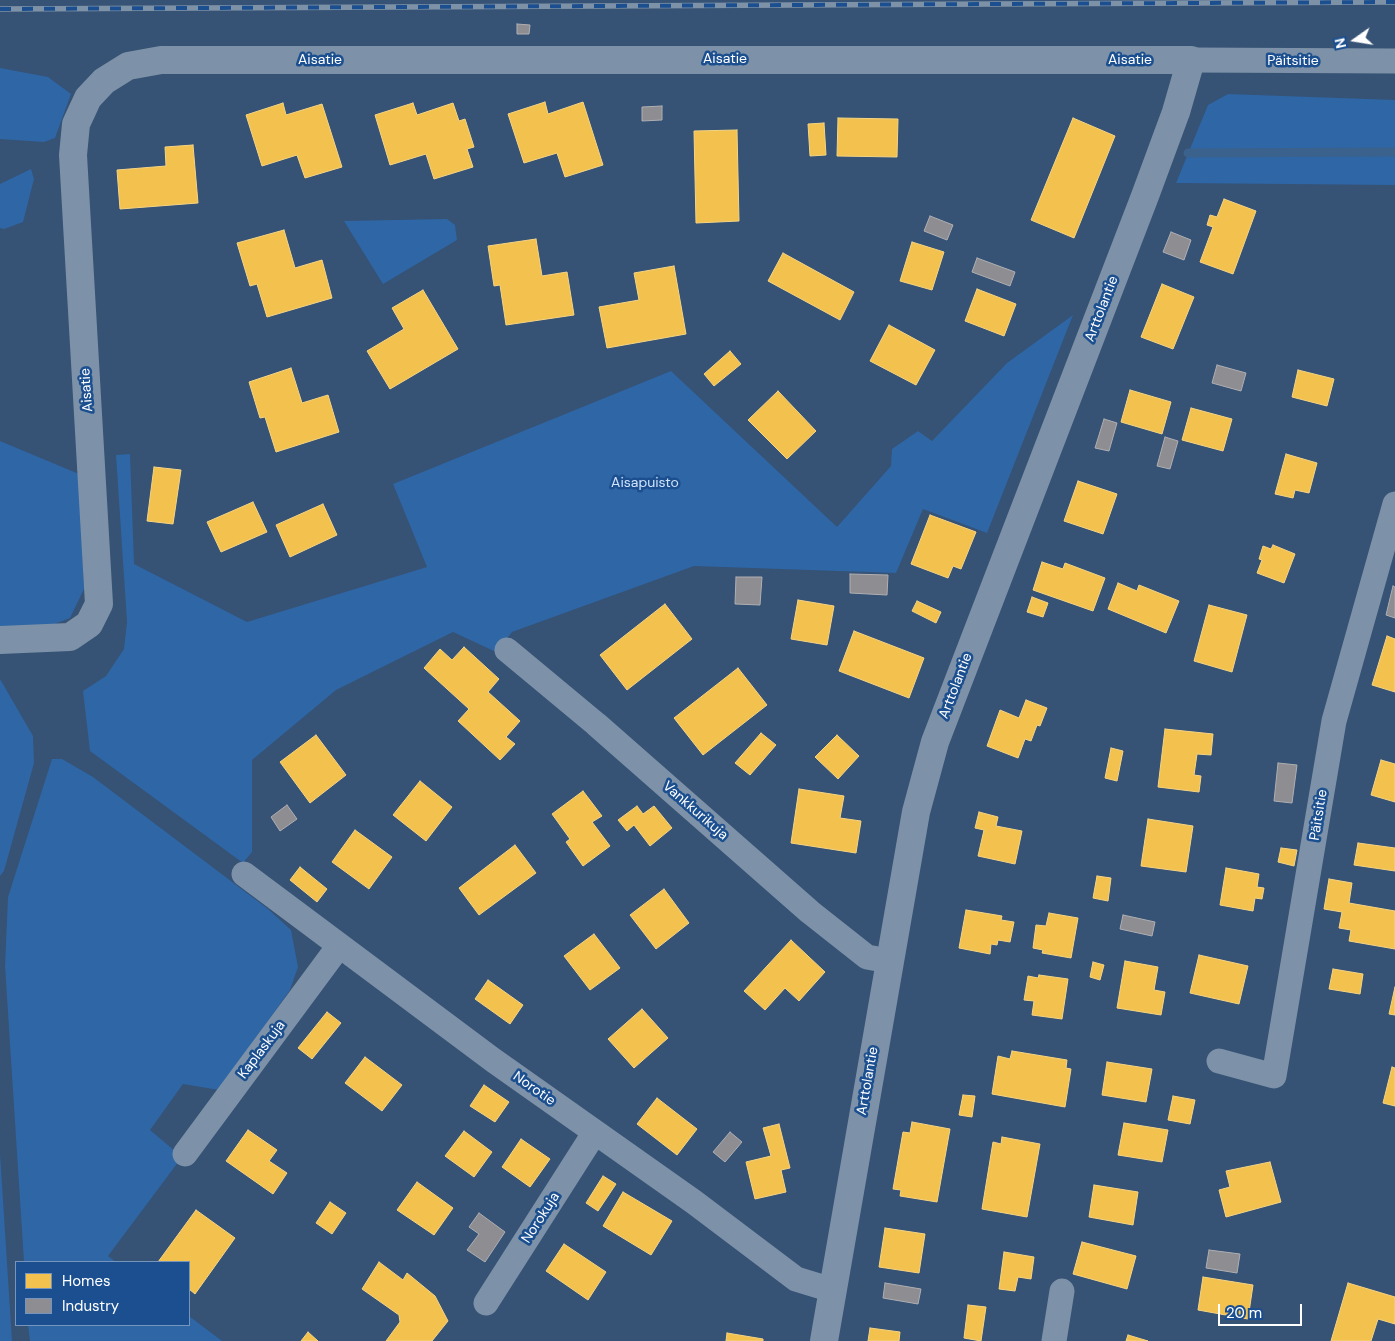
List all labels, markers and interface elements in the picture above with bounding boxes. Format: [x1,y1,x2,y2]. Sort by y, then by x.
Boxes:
north arrow [1330,15,1380,65]
text: N [1330,36,1350,50]
street label: Aisatie [703,51,747,67]
street label: Aisatie [298,52,342,68]
street label: Aisatie [1108,52,1152,68]
street label: Päitsitie [1267,53,1319,69]
street label: Arttolantie [1082,274,1122,344]
street label: Aisatie [77,368,97,412]
park label: Aisapuisto [611,475,679,491]
street label: Arttolantie [936,651,976,721]
street label: Vankkurikuja [659,778,731,844]
street label: Päitsitie [1307,788,1331,842]
street label: Kaplaskuja [235,1018,289,1082]
street label: Arttolantie [854,1046,882,1116]
street label: Norotie [510,1068,558,1110]
street label: Norokuja [518,1189,564,1247]
legend [15,1261,190,1326]
text: Homes [62,1271,111,1291]
scale bar [1220,1294,1304,1326]
text: Industry [62,1296,119,1316]
text: 20 m [1226,1303,1262,1323]

